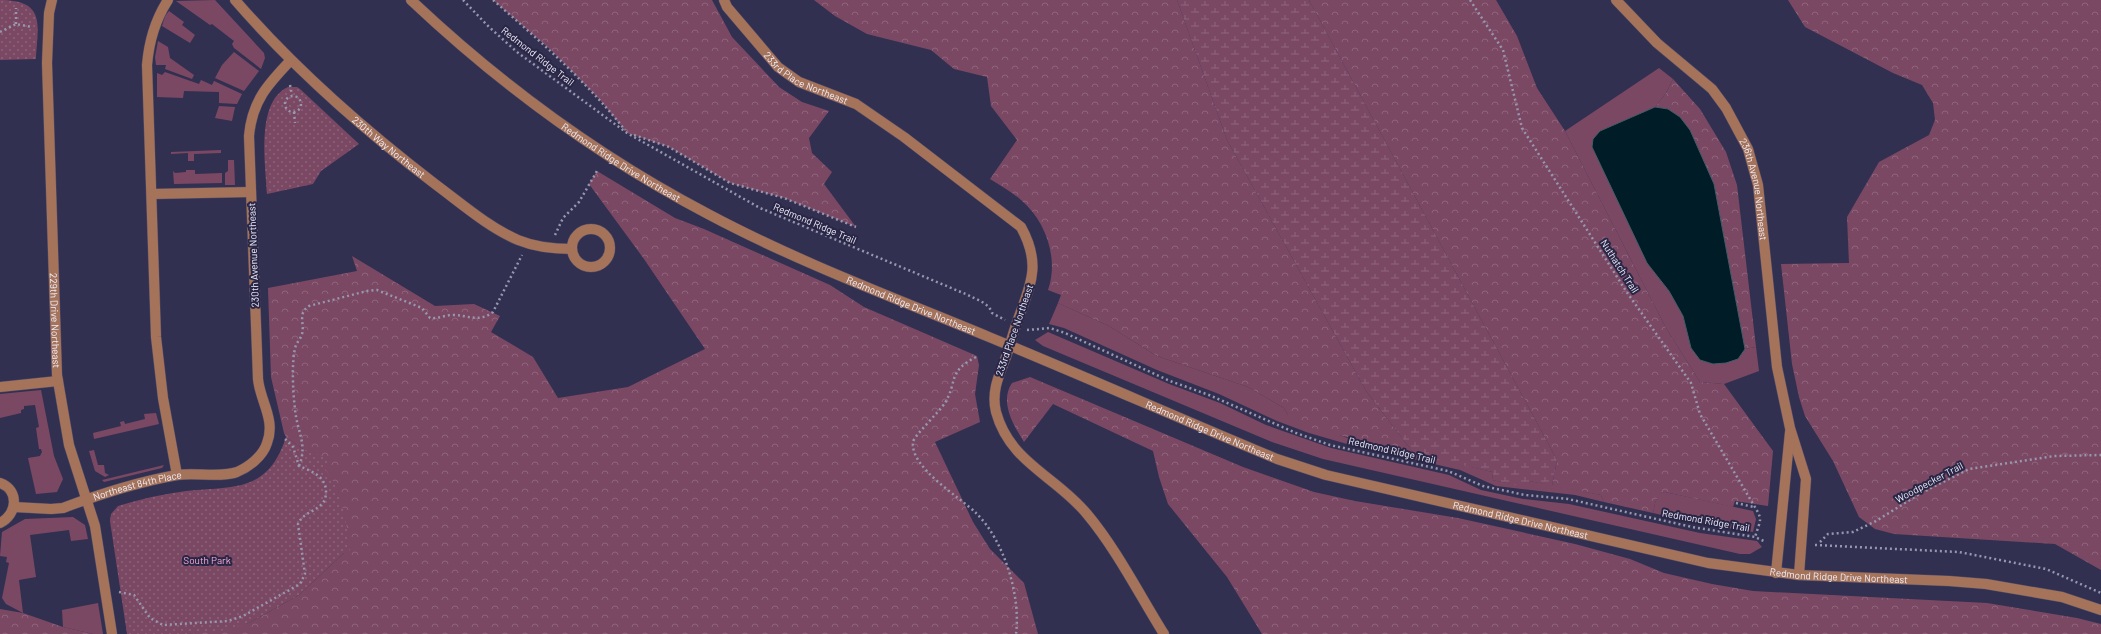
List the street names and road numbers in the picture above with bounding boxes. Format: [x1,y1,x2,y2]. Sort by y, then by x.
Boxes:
street label: Redmond Ridge Trail [499,24,577,88]
street label: 233rd Place Northeast [761,49,850,106]
street label: 230th Way Northeast [350,113,428,181]
street label: Redmond Ridge Drive Northeast [559,120,683,204]
street label: 236th Avenue Northeast [1737,136,1770,241]
street label: Redmond Ridge Trail [772,200,858,246]
street label: 230th Avenue Northeast [245,202,261,308]
street label: Nuthatch Trail [1598,237,1642,295]
street label: 229th Drive Northeast [48,273,63,369]
street label: Redmond Ridge Drive Northeast [845,273,978,337]
street label: 233rd Place Northeast [993,282,1035,377]
street label: Redmond Ridge Drive Northeast [1144,398,1276,463]
street label: Redmond Ridge Trail [1347,434,1437,466]
street label: Woodpecker Trail [1893,459,1965,505]
street label: Northeast 84th Place [91,468,182,503]
street label: Redmond Ridge Drive Northeast [1452,498,1590,541]
street label: Redmond Ridge Trail [1661,506,1751,534]
street label: Redmond Ridge Drive Northeast [1769,565,1909,585]

